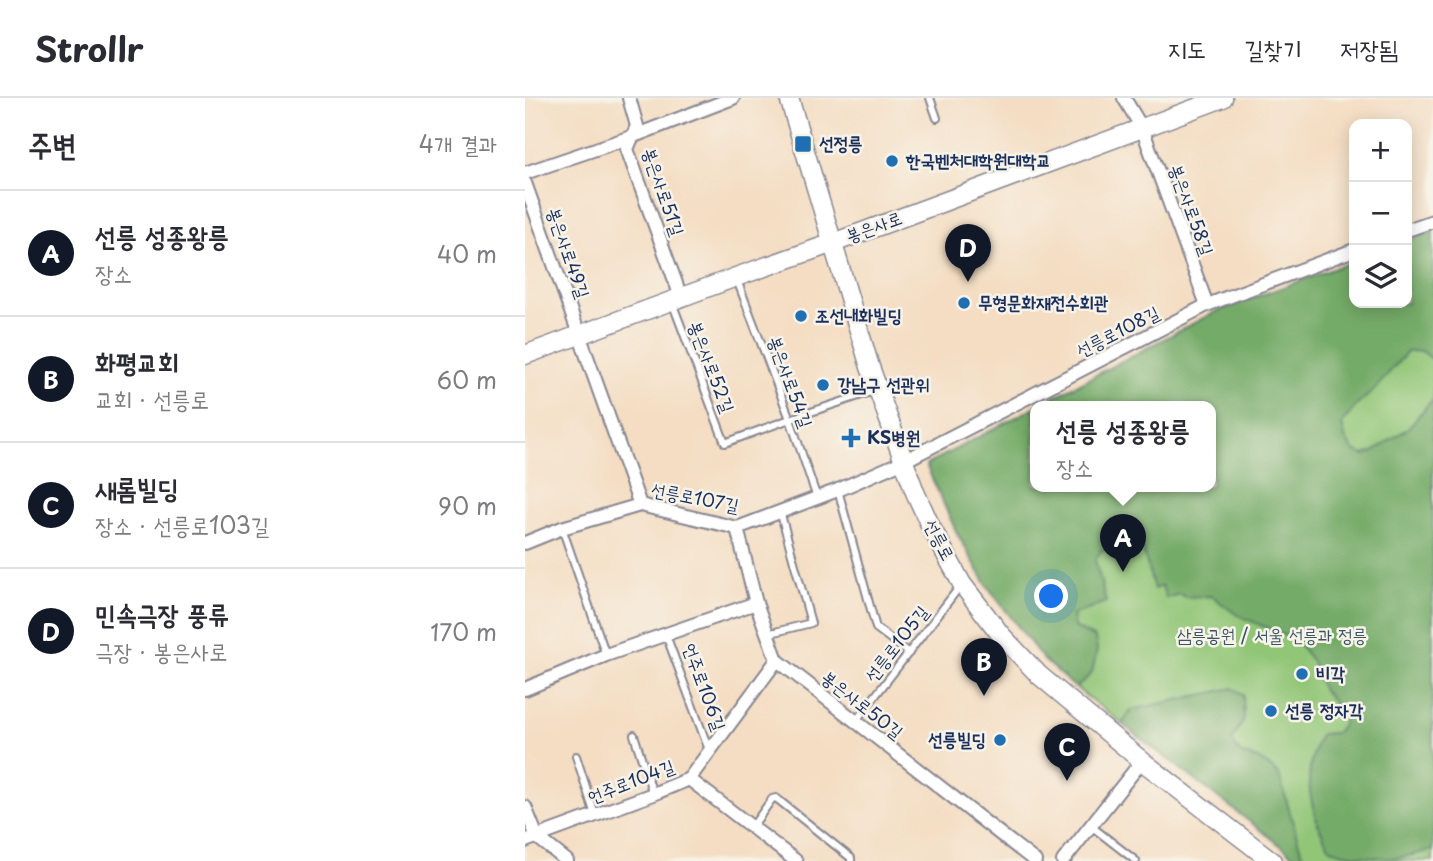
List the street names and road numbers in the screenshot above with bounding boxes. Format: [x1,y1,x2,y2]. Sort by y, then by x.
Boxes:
street label: 봉은사로51길 [637,144,692,240]
street label: 봉은사로58길 [1163,160,1222,259]
street label: 봉은사로49길 [541,203,598,302]
street label: 봉은사로 [842,203,905,248]
street label: 선릉로108길 [1071,298,1164,363]
street label: 봉은사로52길 [683,317,742,417]
street label: 봉은사로54길 [762,332,821,432]
street label: 선릉로107길 [649,475,742,518]
street label: 선릉로 [918,514,962,565]
street label: 선릉로105길 [857,599,935,687]
street label: 언주로106길 [677,639,734,735]
street label: 봉은사로50길 [816,663,910,745]
street label: 언주로104길 [583,751,678,810]

